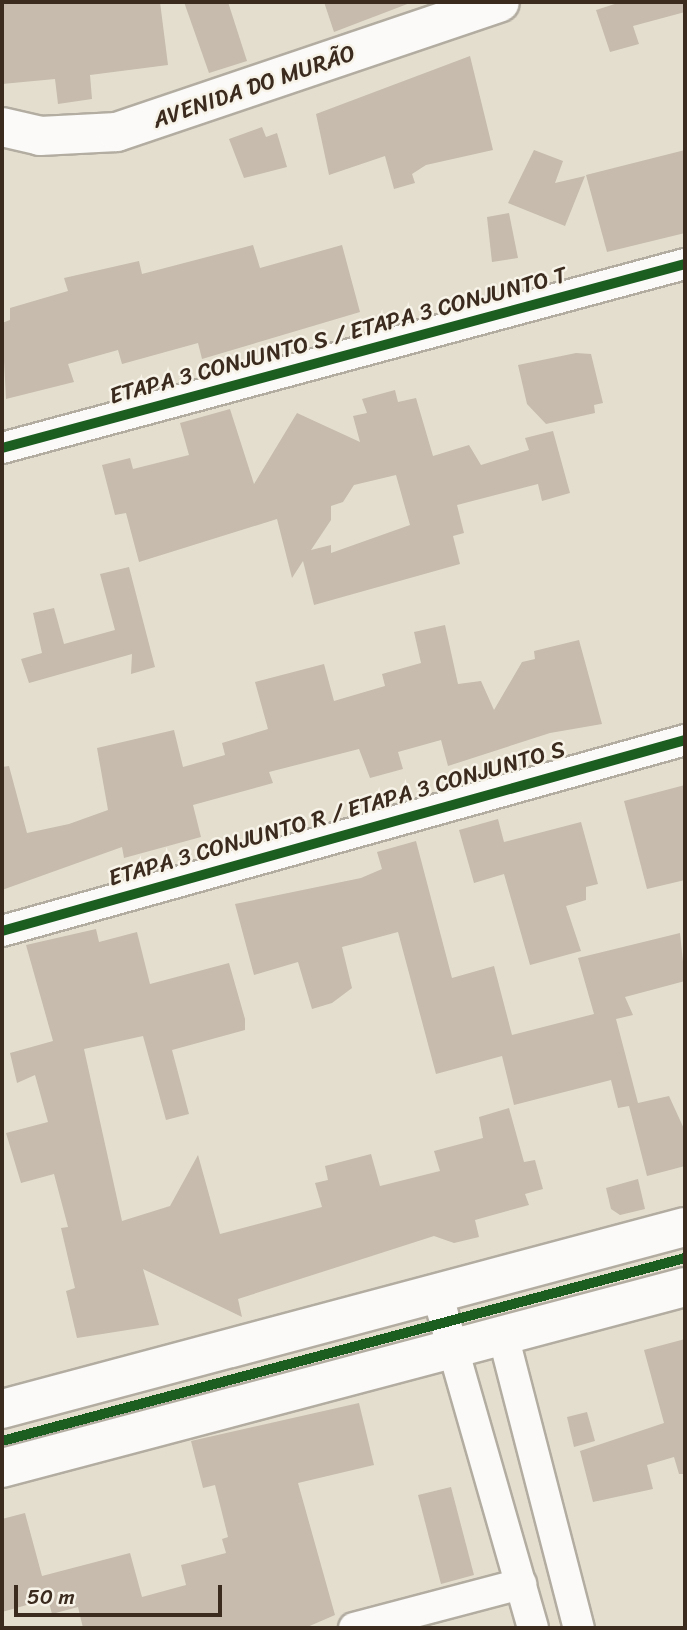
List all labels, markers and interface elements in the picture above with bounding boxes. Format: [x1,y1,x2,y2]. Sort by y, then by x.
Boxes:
street label: AVENIDA DO MURÃO [149,39,359,135]
street label: ETAPA 3 CONJUNTO S / ETAPA 3 CONJUNTO T [106,261,570,411]
street label: ETAPA 3 CONJUNTO R / ETAPA 3 CONJUNTO S [105,735,569,893]
scale bar [18,1570,226,1614]
text: 50 m [27,1578,75,1616]

